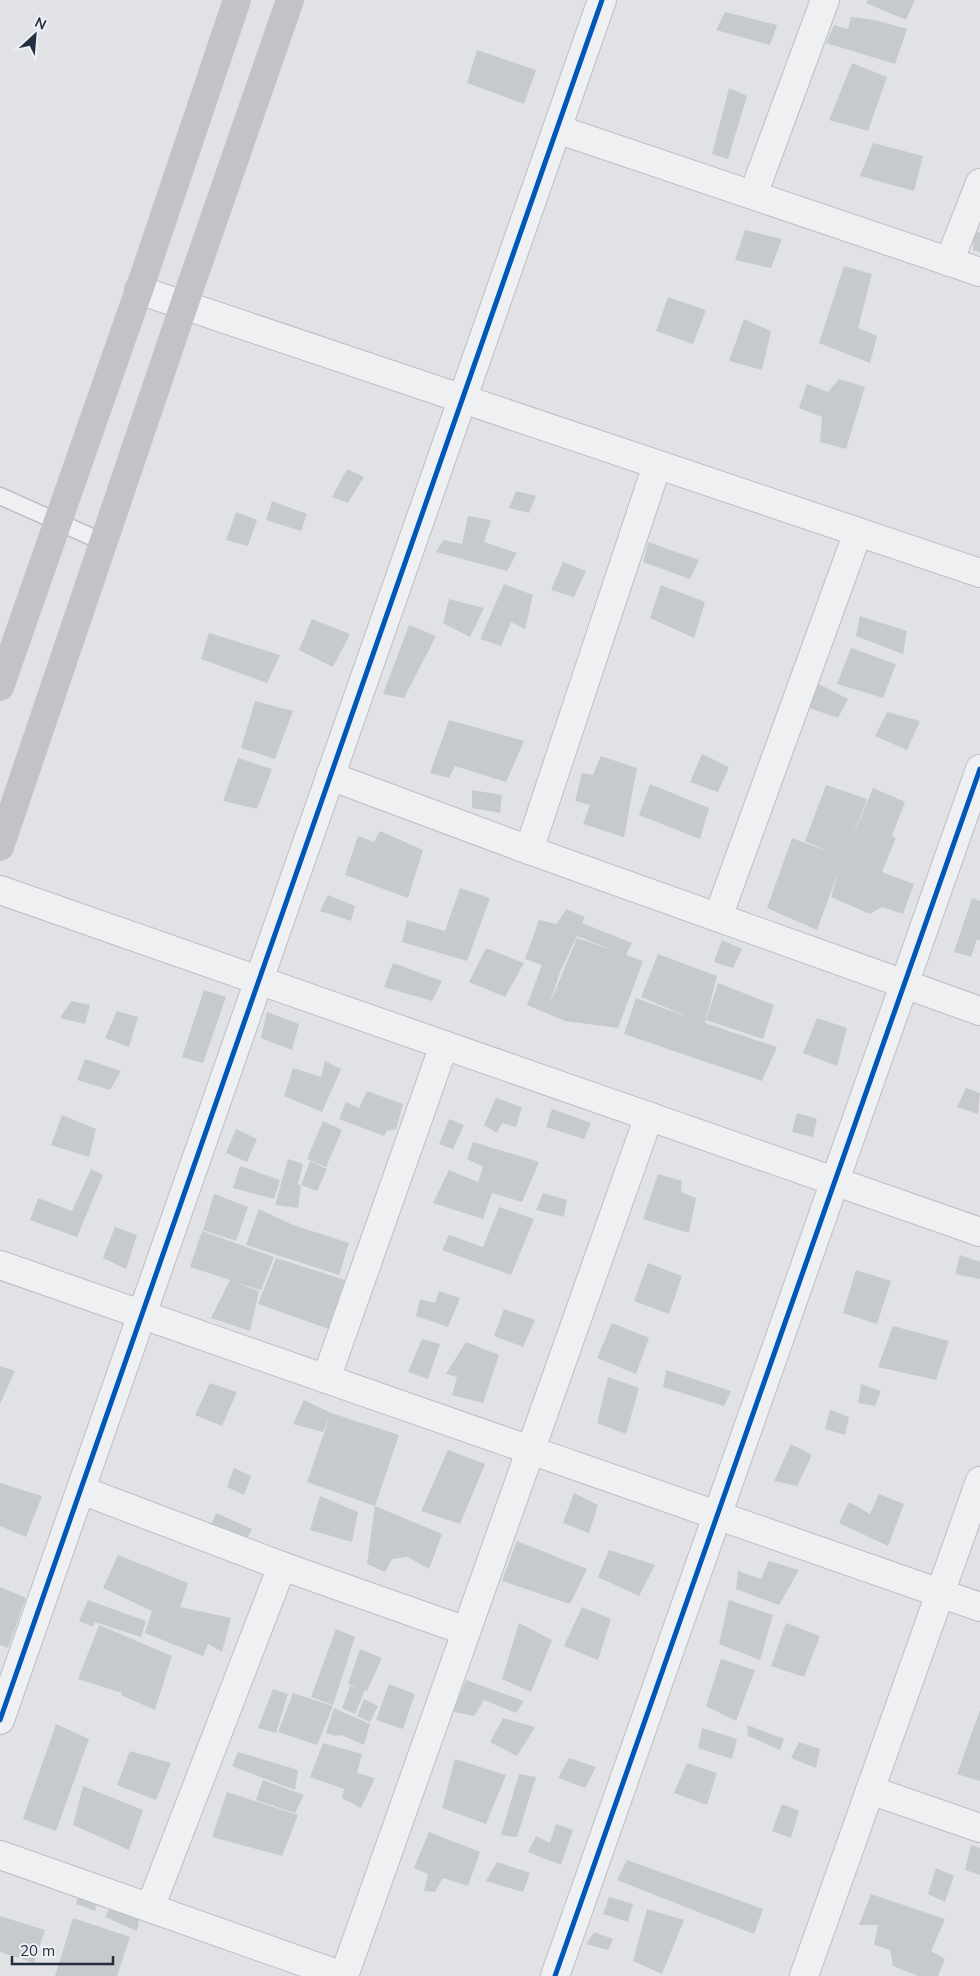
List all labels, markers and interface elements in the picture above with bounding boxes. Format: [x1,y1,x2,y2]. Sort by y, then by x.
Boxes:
north arrow [10,10,60,60]
text: N [32,13,49,34]
scale bar [12,1934,114,1966]
text: 20 m [20,1941,55,1960]

